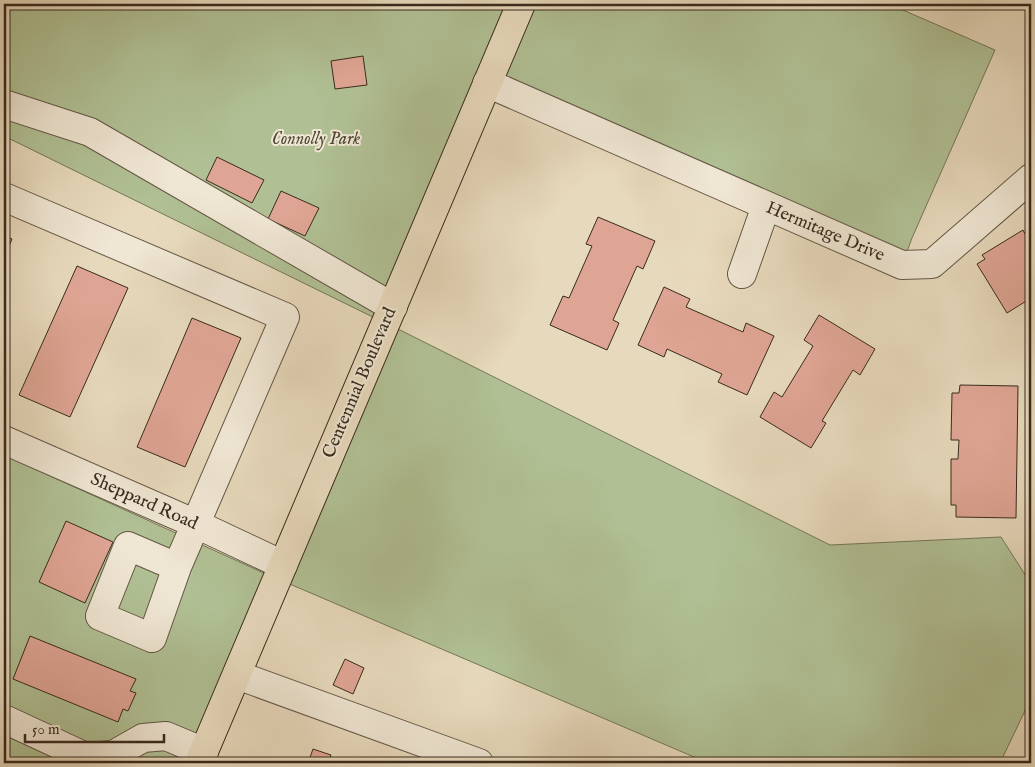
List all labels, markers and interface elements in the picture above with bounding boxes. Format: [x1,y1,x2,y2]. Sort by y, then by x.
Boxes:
park label: Connolly Park [272,128,360,151]
street label: Hermitage Drive [762,197,888,267]
street label: Centennial Boulevard [318,304,402,462]
street label: Sheppard Road [87,468,202,536]
scale bar [25,712,164,744]
text: 50 m [32,720,60,739]

